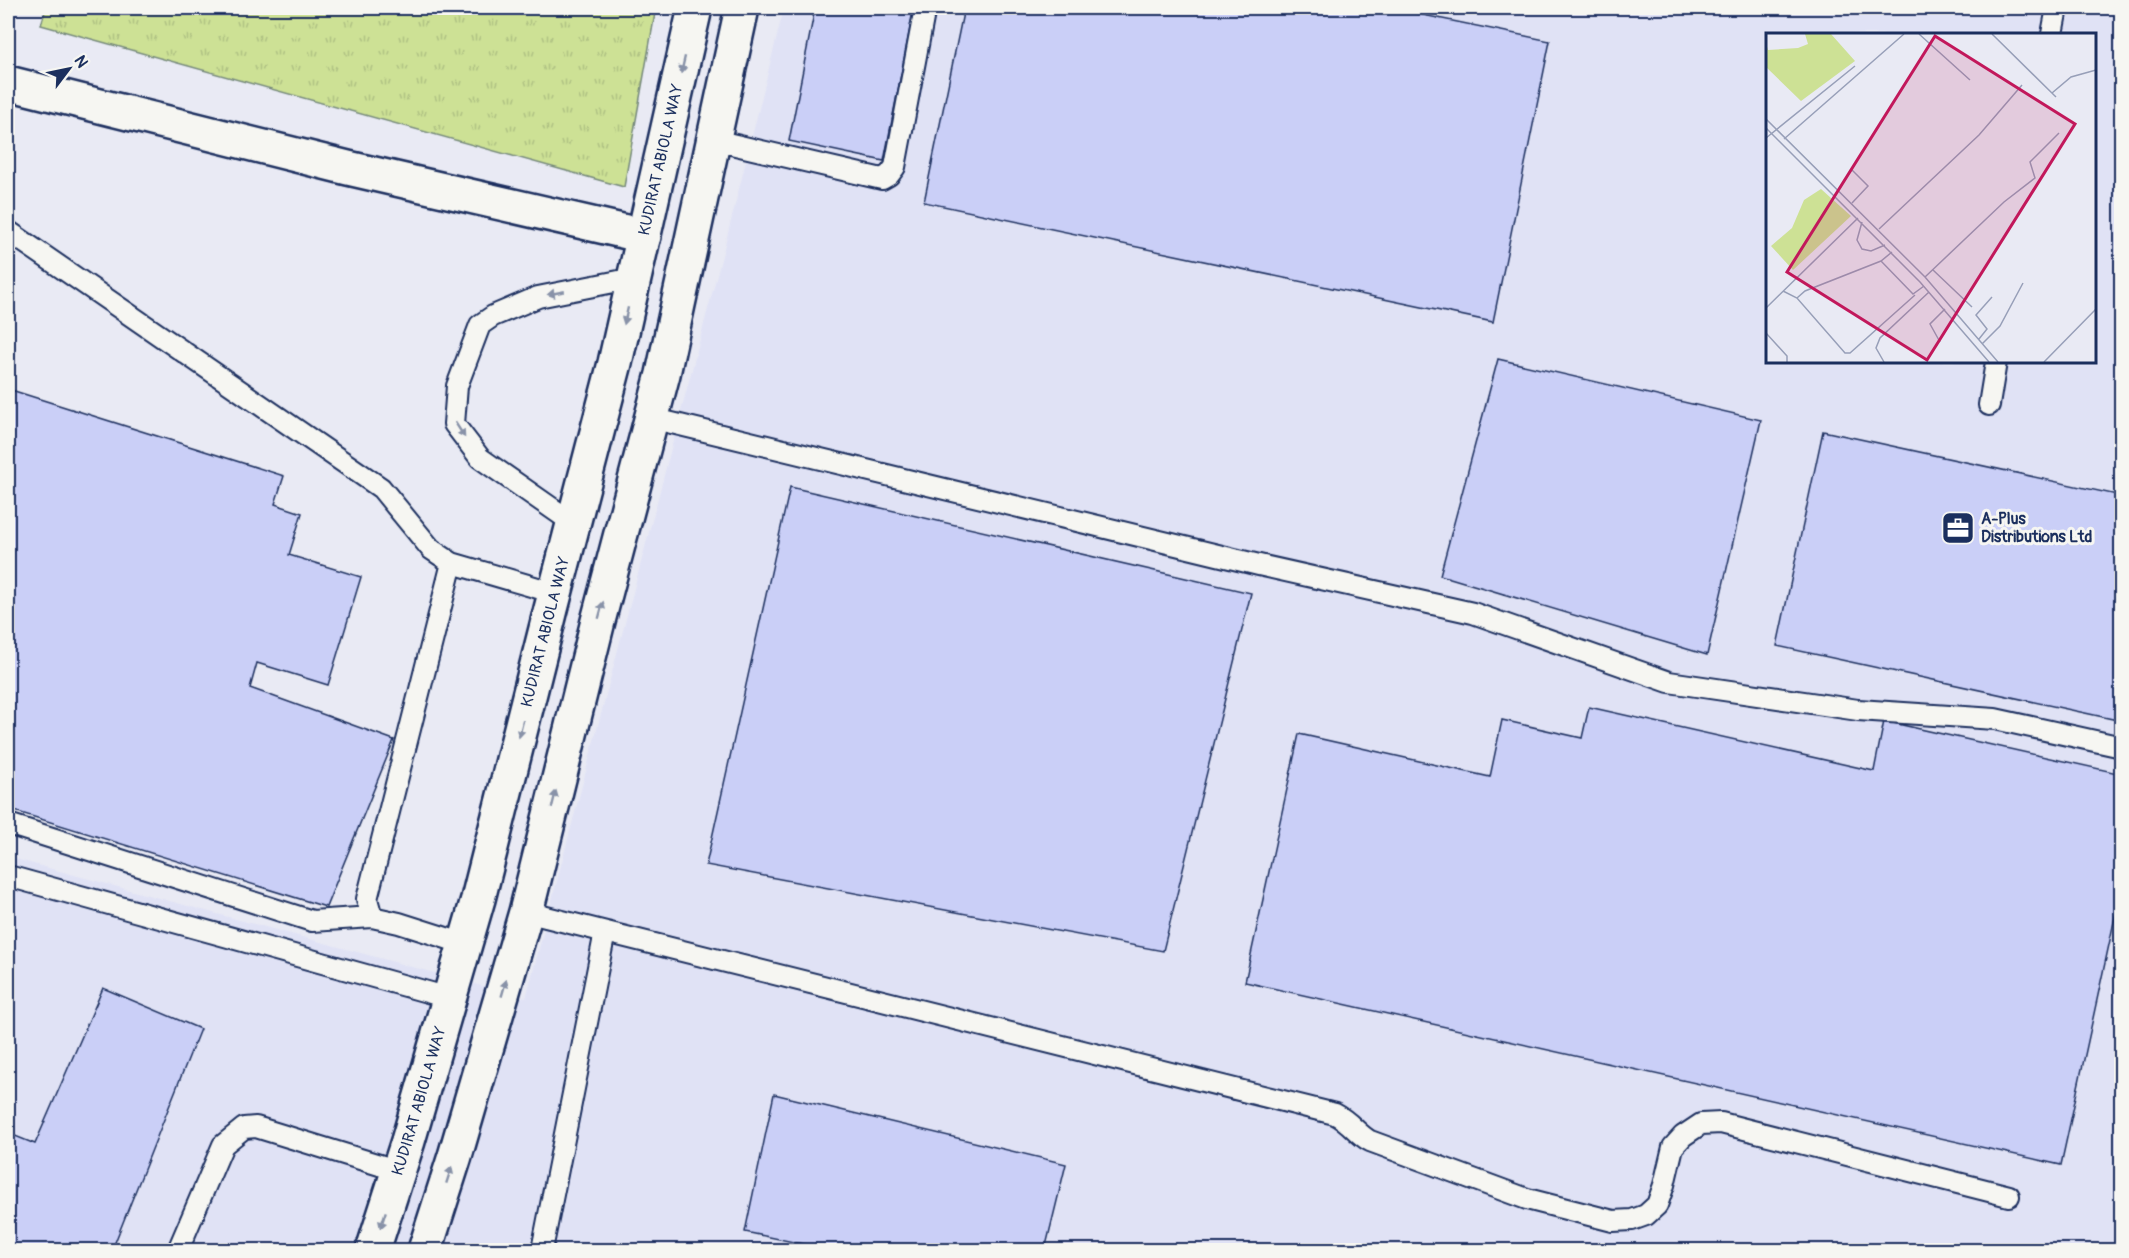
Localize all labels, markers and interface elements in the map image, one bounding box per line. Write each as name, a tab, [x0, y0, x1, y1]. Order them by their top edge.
inset map	[1766, 33, 2096, 363]
north arrow	[39, 39, 99, 99]
text: N	[70, 52, 92, 72]
one-way arrow	[677, 55, 687, 74]
street label: KUDIRAT ABIOLA WAY	[634, 82, 688, 237]
one-way arrow	[546, 289, 565, 298]
one-way arrow	[620, 307, 630, 325]
one-way arrow	[454, 422, 465, 439]
place label: A-Plus Distributions Ltd	[1981, 509, 2093, 547]
office icon: A-Plus Distributions Ltd	[1940, 510, 1976, 546]
street label: KUDIRAT ABIOLA WAY	[517, 554, 574, 709]
one-way arrow	[597, 601, 606, 619]
one-way arrow	[515, 720, 525, 738]
one-way arrow	[549, 790, 559, 808]
one-way arrow	[500, 979, 509, 997]
street label: KUDIRAT ABIOLA WAY	[388, 1024, 451, 1178]
one-way arrow	[445, 1166, 454, 1184]
one-way arrow	[378, 1211, 387, 1229]

